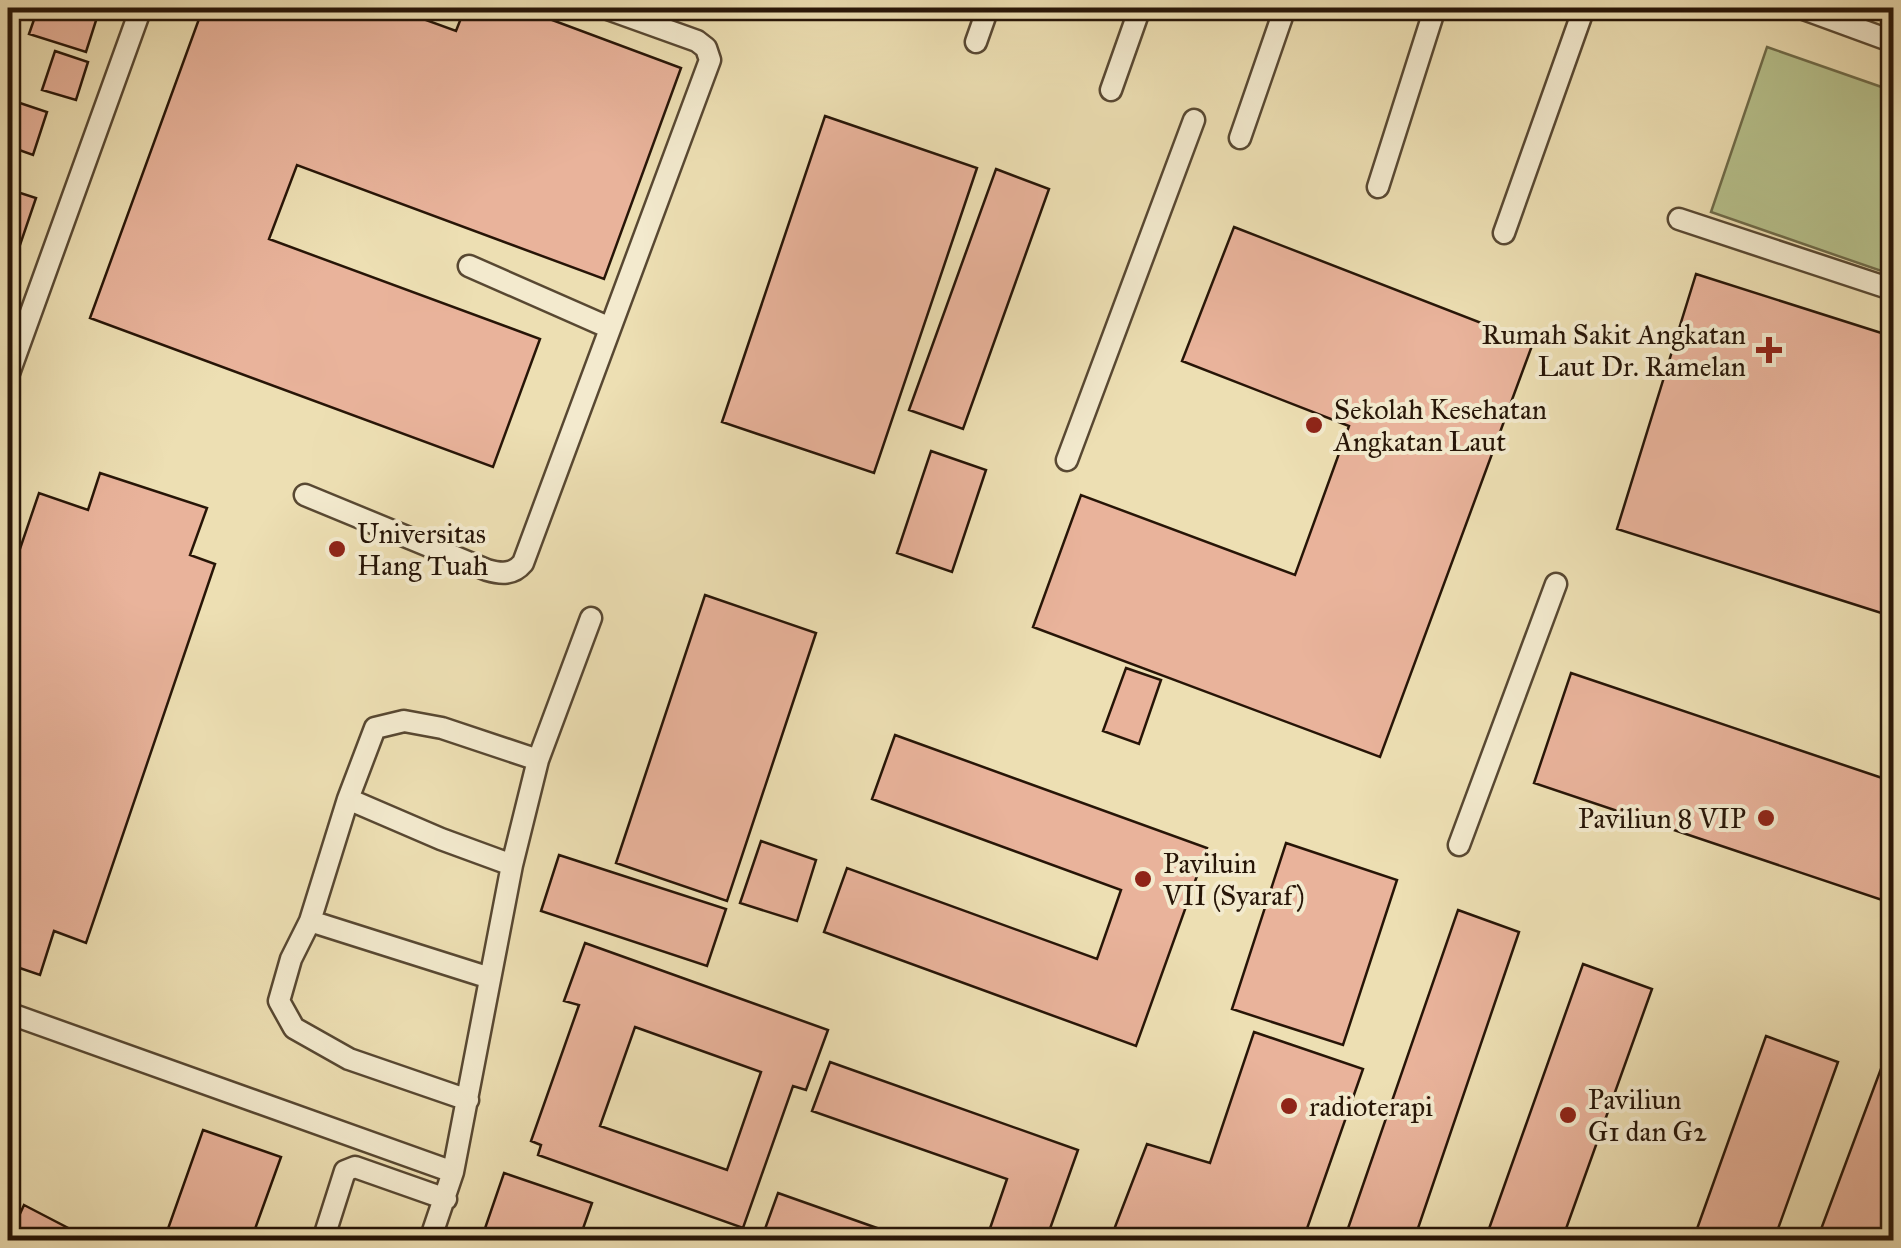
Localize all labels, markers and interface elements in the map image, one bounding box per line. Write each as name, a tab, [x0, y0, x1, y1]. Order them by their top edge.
place label: Rumah Sakit Angkatan Laut Dr. Ramelan	[1481, 317, 1746, 384]
marker: Rumah Sakit Angkatan Laut Dr. Ramelan	[1756, 337, 1782, 363]
place label: Sekolah Kesehatan Angkatan Laut	[1333, 392, 1547, 459]
marker: Sekolah Kesehatan Angkatan Laut	[1303, 414, 1325, 436]
place label: Universitas Hang Tuah	[357, 516, 489, 583]
marker: Universitas Hang Tuah	[326, 538, 348, 560]
place label: Paviliun 8 VIP	[1578, 801, 1746, 836]
marker: Paviliun 8 VIP	[1755, 807, 1777, 829]
place label: Paviluin VII (Syaraf)	[1162, 846, 1305, 913]
marker: Paviluin VII (Syaraf)	[1132, 868, 1154, 890]
place label: Paviliun G1 dan G2	[1588, 1082, 1707, 1149]
place label: radioterapi	[1309, 1089, 1433, 1124]
marker: radioterapi	[1278, 1095, 1300, 1117]
marker: Paviliun G1 dan G2	[1557, 1104, 1579, 1126]

